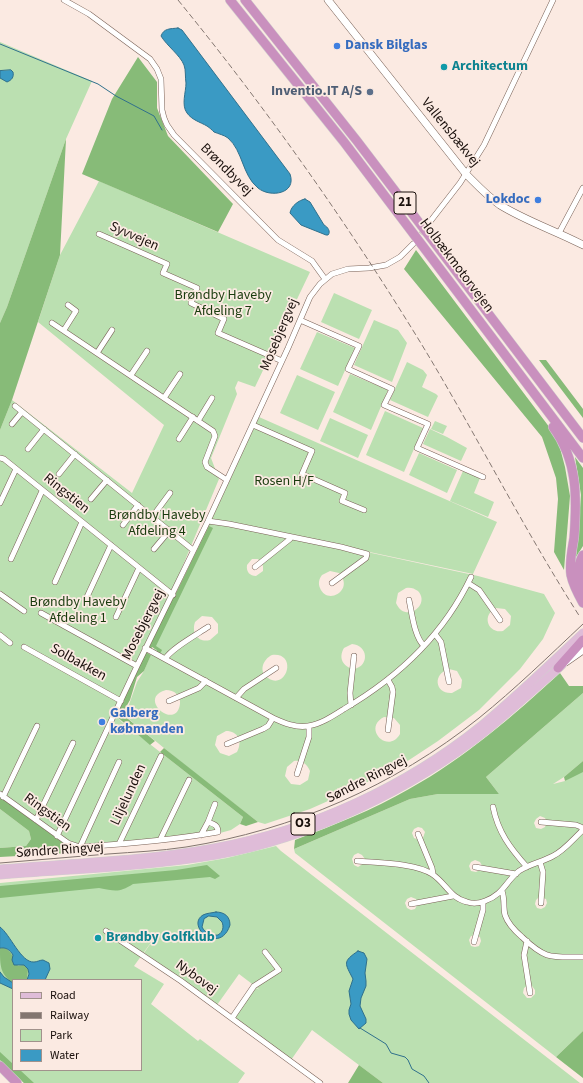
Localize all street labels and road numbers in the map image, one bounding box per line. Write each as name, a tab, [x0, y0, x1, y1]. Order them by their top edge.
street label: Vallensbækvej	[417, 95, 483, 171]
street label: Brøndbyvej	[196, 140, 256, 200]
road number: 21	[394, 192, 416, 214]
street label: Holbækmotorvejen	[415, 216, 497, 316]
street label: Syvvejen	[107, 219, 161, 255]
street label: Mosebjergvej	[257, 296, 303, 374]
street label: Ringstien	[40, 470, 92, 518]
street label: Mosebjergvej	[119, 587, 169, 663]
street label: Solbakken	[47, 641, 109, 685]
street label: Søndre Ringvej	[324, 753, 410, 807]
street label: Liljelunden	[108, 762, 150, 828]
street label: Ringstien	[20, 790, 74, 836]
road number: O3	[291, 813, 315, 835]
street label: Søndre Ringvej	[16, 840, 104, 862]
street label: Nybovej	[172, 957, 220, 999]

